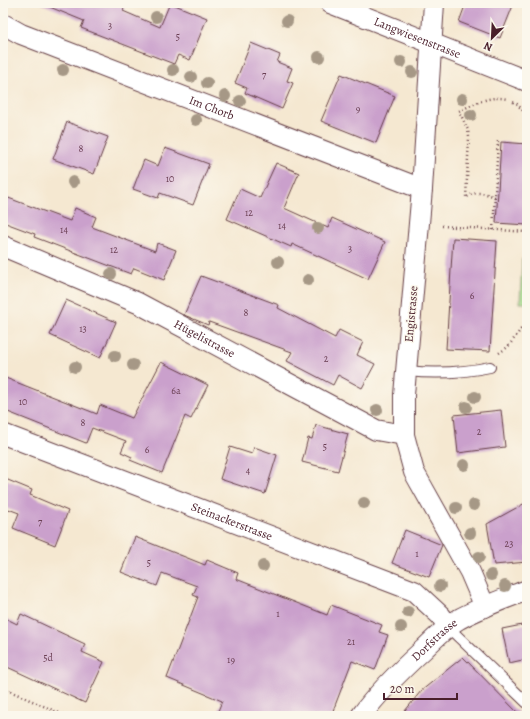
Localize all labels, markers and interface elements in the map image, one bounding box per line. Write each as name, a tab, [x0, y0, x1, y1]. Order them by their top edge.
street label: Langwiesenstrasse	[372, 13, 463, 62]
north arrow	[472, 18, 512, 58]
house number: 3	[108, 19, 112, 32]
house number: 5	[176, 30, 180, 43]
text: N	[481, 38, 495, 55]
house number: 7	[262, 68, 267, 81]
street label: Im Chorb	[187, 92, 237, 124]
house number: 9	[356, 102, 361, 115]
house number: 8	[79, 142, 84, 155]
house number: 10	[166, 172, 174, 185]
house number: 12	[245, 206, 253, 219]
house number: 14	[278, 219, 286, 232]
house number: 14	[60, 223, 68, 236]
house number: 3	[348, 242, 352, 255]
house number: 12	[110, 243, 118, 256]
street label: Engistrasse	[401, 285, 421, 343]
house number: 6	[470, 289, 475, 302]
house number: 8	[244, 306, 249, 319]
street label: Hügelistrasse	[171, 316, 238, 361]
house number: 13	[79, 322, 87, 335]
house number: 2	[324, 352, 329, 365]
house number: 6a	[171, 384, 181, 397]
house number: 10	[19, 395, 27, 408]
house number: 8	[81, 416, 86, 429]
house number: 2	[477, 425, 482, 438]
house number: 5	[323, 440, 327, 453]
house number: 6	[145, 443, 150, 456]
house number: 4	[246, 464, 251, 477]
street label: Steinackerstrasse	[189, 499, 275, 544]
house number: 7	[38, 515, 43, 528]
house number: 23	[505, 537, 513, 550]
house number: 1	[415, 547, 419, 560]
house number: 5	[147, 556, 151, 569]
house number: 1	[276, 607, 280, 620]
street label: Dorfstrasse	[408, 615, 460, 665]
house number: 21	[347, 635, 356, 648]
house number: 5d	[43, 651, 53, 664]
house number: 19	[227, 653, 235, 666]
scale bar	[384, 675, 457, 701]
text: 20 m	[390, 681, 414, 697]

